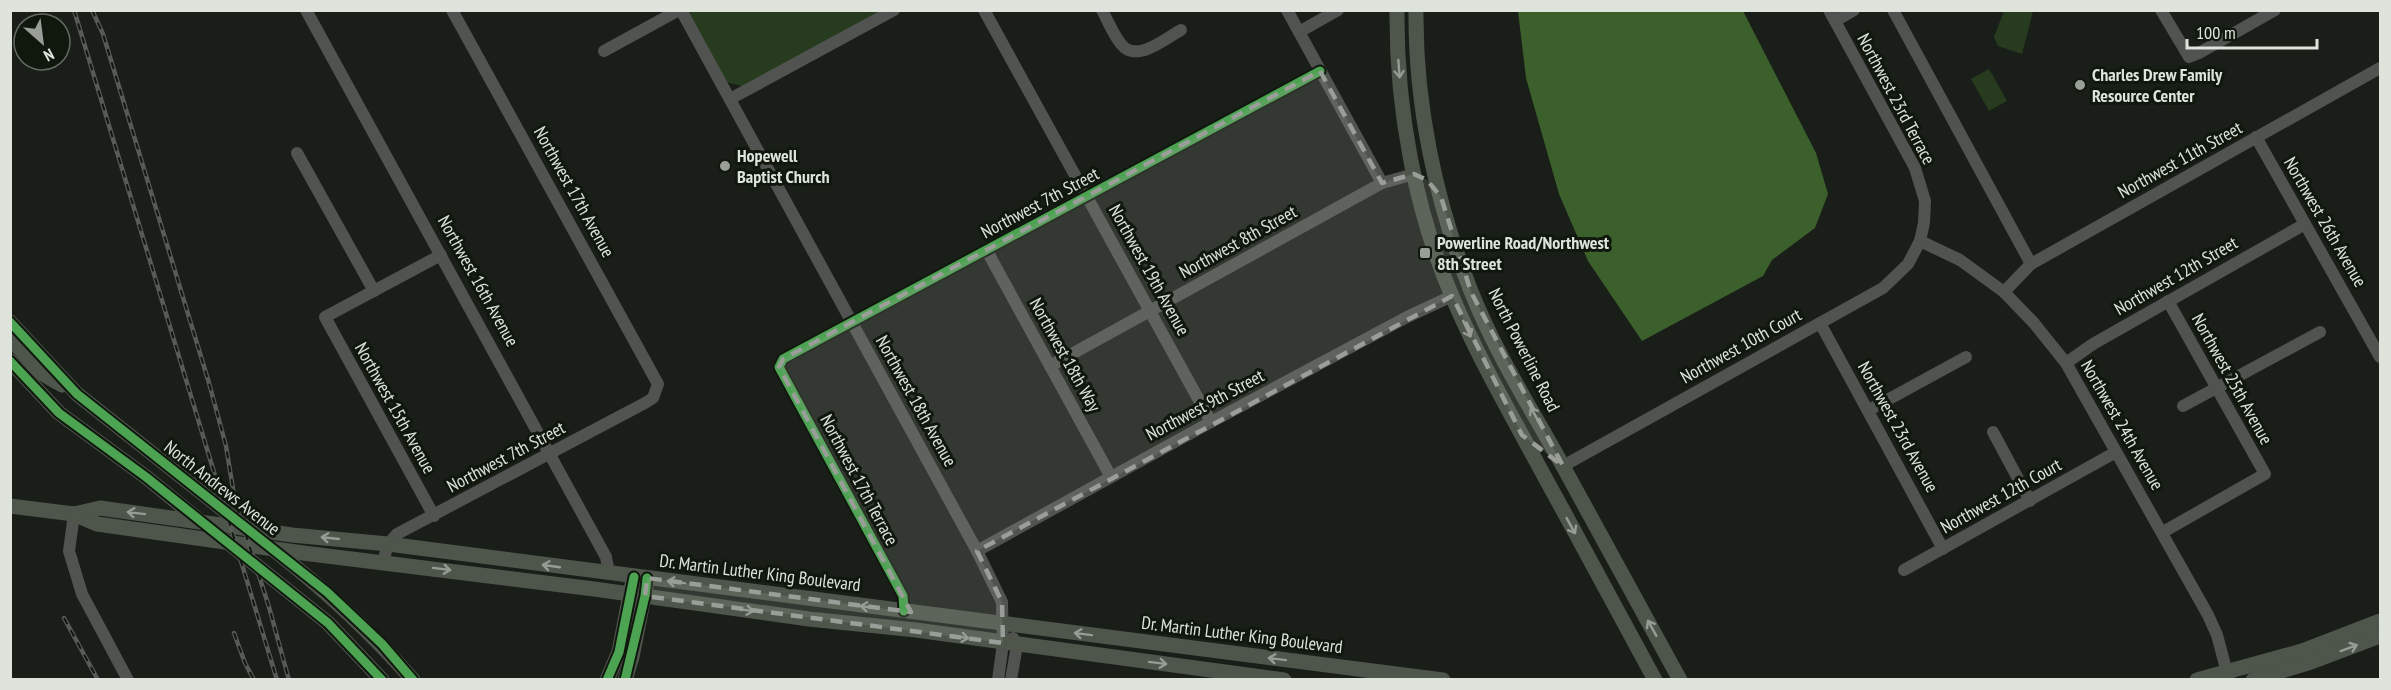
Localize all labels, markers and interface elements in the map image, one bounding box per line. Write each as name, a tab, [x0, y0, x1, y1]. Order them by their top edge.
north arrow	[12, 12, 72, 72]
scale bar	[2187, 12, 2318, 50]
text: 100 m	[2196, 21, 2236, 44]
street label: Northwest 23rd Terrace	[1852, 29, 1941, 168]
text: N	[41, 44, 58, 66]
one-way arrow	[1394, 58, 1405, 78]
place label: Charles Drew Family Resource Center	[2092, 63, 2223, 107]
marker: Charles Drew Family Resource Center	[2073, 78, 2087, 92]
street label: Northwest 11th Street	[2114, 116, 2246, 203]
street label: Northwest 17th Avenue	[529, 122, 620, 261]
place label: Hopewell Baptist Church	[737, 144, 830, 188]
street label: Northwest 26th Avenue	[2279, 153, 2372, 291]
marker: Hopewell Baptist Church	[718, 159, 732, 173]
street label: Northwest 7th Street	[977, 162, 1103, 243]
street label: Northwest 19th Avenue	[1104, 200, 1195, 339]
street label: Northwest 8th Street	[1175, 200, 1300, 283]
street label: Northwest 16th Avenue	[433, 211, 524, 350]
place label: Powerline Road/Northwest 8th Street	[1437, 231, 1610, 275]
street label: Northwest 12th Street	[2110, 231, 2242, 320]
marker: Powerline Road/Northwest 8th Street	[1418, 246, 1432, 260]
street label: North Powerline Road	[1483, 284, 1565, 415]
street label: Northwest 18th Way	[1025, 294, 1106, 416]
street label: Northwest 10th Court	[1676, 303, 1805, 388]
street label: Northwest 25th Avenue	[2187, 309, 2278, 448]
one-way arrow	[1461, 319, 1473, 337]
street label: Northwest 18th Avenue	[871, 331, 962, 470]
street label: Northwest 15th Avenue	[350, 338, 441, 477]
street label: Northwest 24th Avenue	[2076, 356, 2169, 494]
street label: Northwest 23rd Avenue	[1853, 357, 1944, 496]
street label: Northwest 9th Street	[1142, 364, 1268, 445]
one-way arrow	[1528, 406, 1540, 423]
street label: Northwest 17th Terrace	[815, 410, 904, 549]
street label: Northwest 7th Street	[443, 416, 569, 497]
street label: North Andrews Avenue	[160, 435, 285, 540]
street label: Northwest 12th Court	[1936, 453, 2065, 538]
one-way arrow	[127, 507, 147, 518]
one-way arrow	[1566, 517, 1578, 534]
one-way arrow	[320, 532, 340, 543]
street label: Dr. Martin Luther King Boulevard	[658, 549, 862, 596]
one-way arrow	[542, 560, 562, 571]
one-way arrow	[431, 564, 451, 575]
one-way arrow	[666, 576, 686, 587]
one-way arrow	[860, 601, 879, 612]
one-way arrow	[734, 604, 754, 615]
street label: Dr. Martin Luther King Boulevard	[1140, 611, 1344, 658]
one-way arrow	[1646, 620, 1658, 637]
one-way arrow	[1074, 629, 1094, 640]
one-way arrow	[949, 632, 969, 643]
one-way arrow	[2339, 642, 2358, 653]
one-way arrow	[1267, 653, 1287, 664]
one-way arrow	[1148, 658, 1168, 669]

